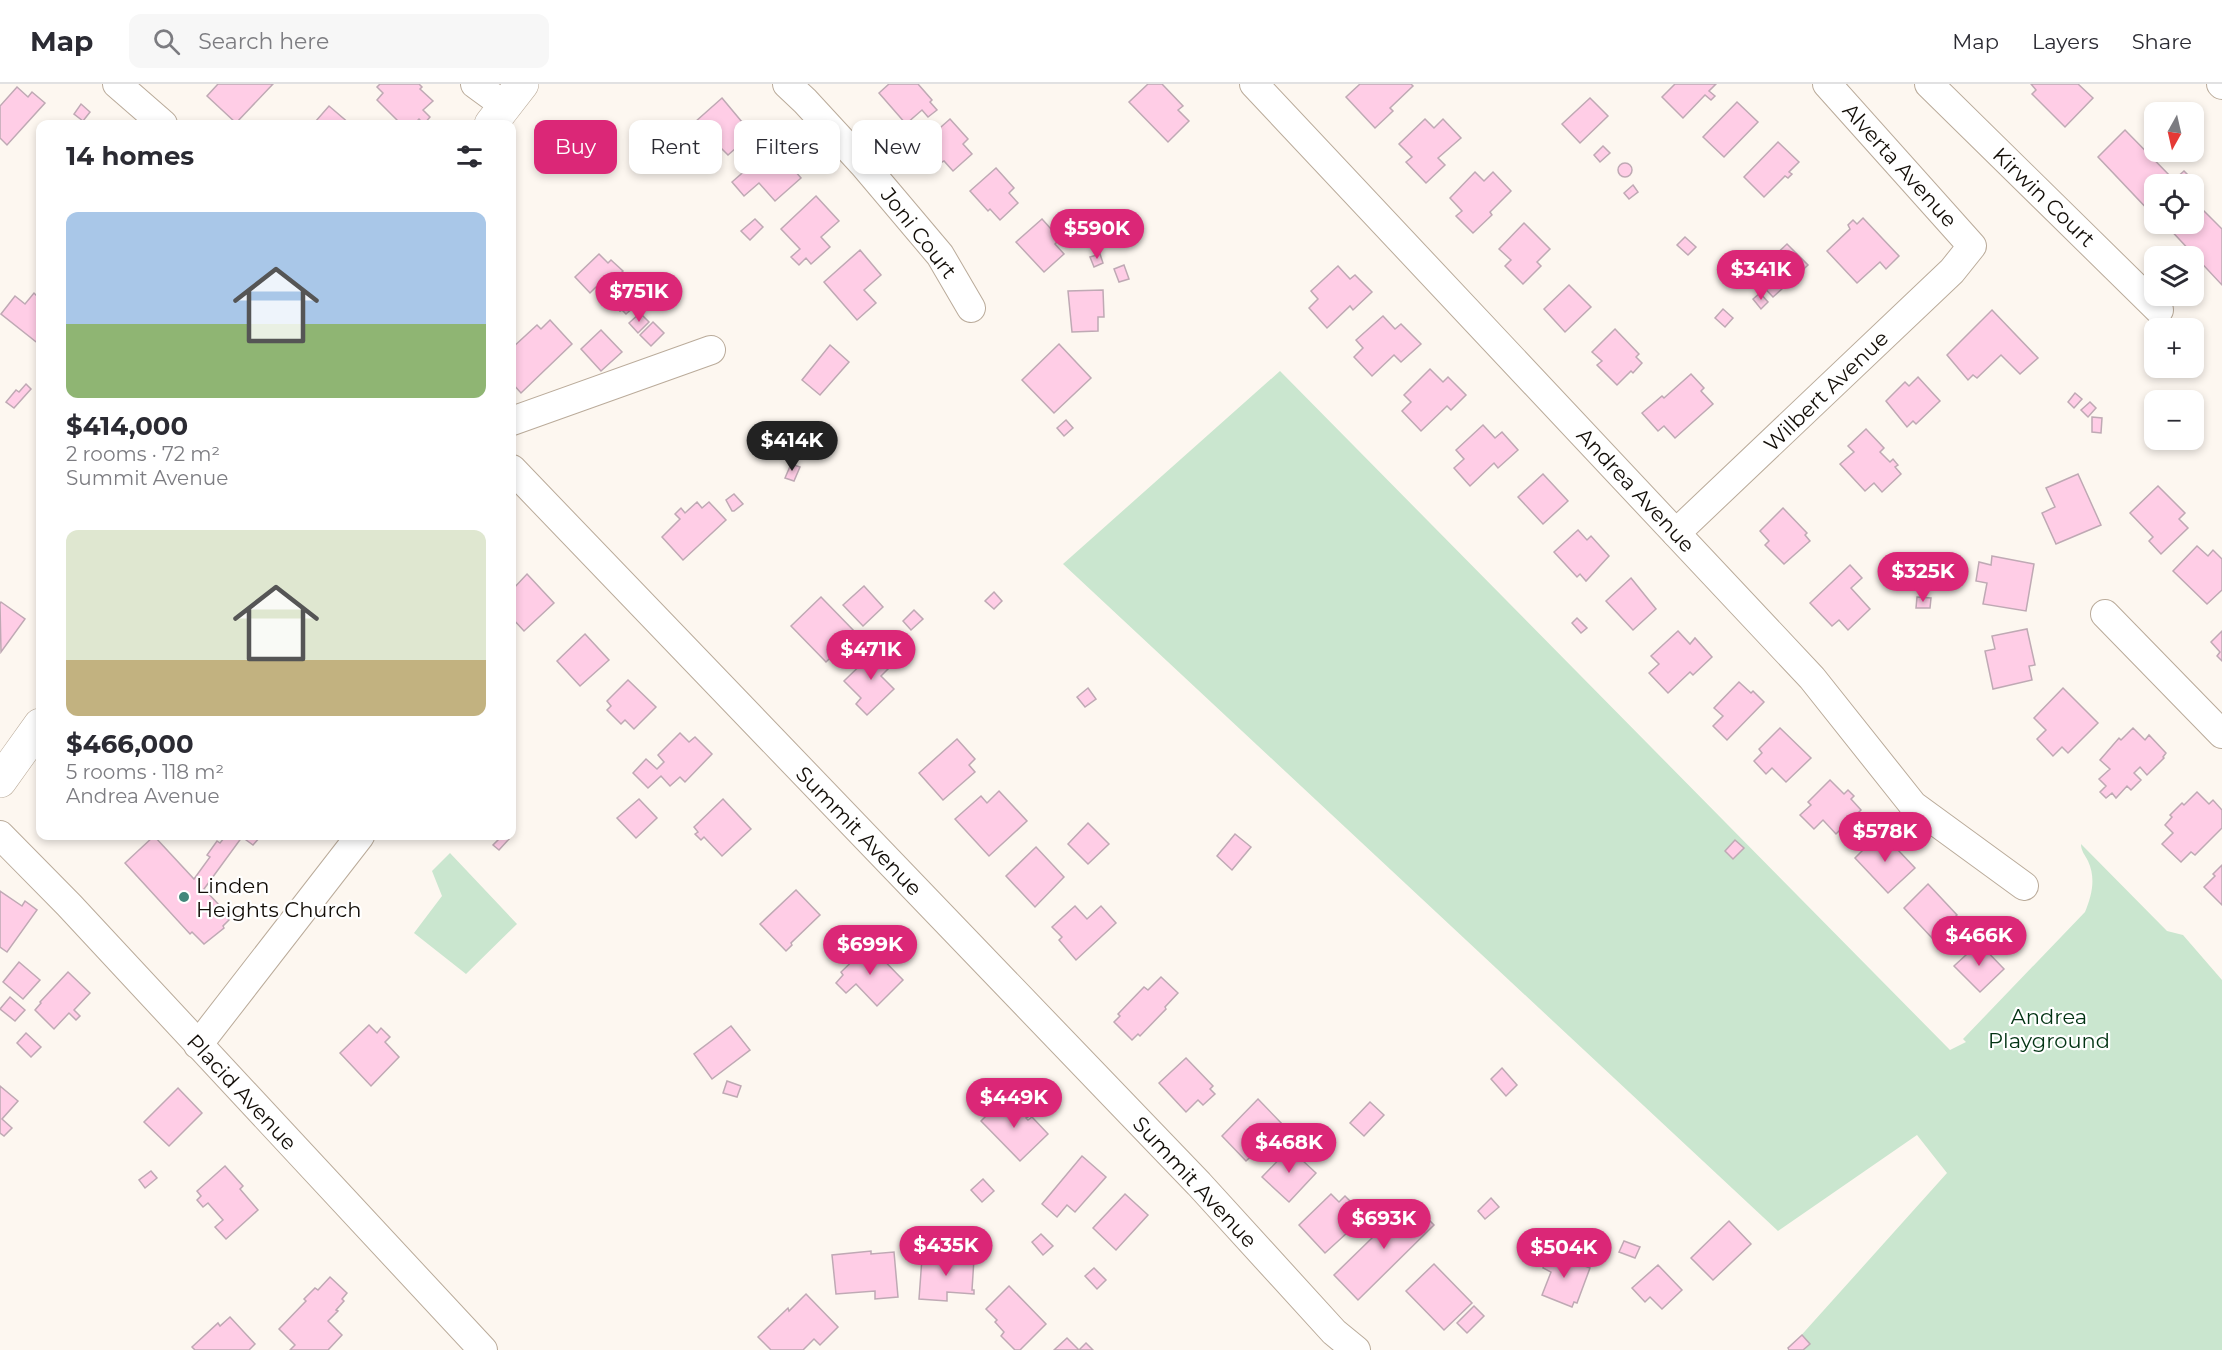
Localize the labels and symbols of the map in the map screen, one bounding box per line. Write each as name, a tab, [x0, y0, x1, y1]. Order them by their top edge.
street label: Alverta Avenue	[1838, 98, 1962, 232]
north arrow	[2144, 102, 2204, 162]
street label: Kirwin Court	[1988, 142, 2100, 252]
street label: Joni Court	[875, 182, 962, 283]
pin: $590K	[1055, 209, 1139, 260]
pin: $341K	[1719, 250, 1803, 301]
pin: $751K	[597, 272, 681, 323]
street label: Wilbert Avenue	[1759, 325, 1893, 457]
pin: $414K	[750, 421, 834, 472]
street label: Andrea Avenue	[1572, 423, 1700, 557]
pin: $325K	[1881, 552, 1965, 603]
pin: $471K	[829, 630, 913, 681]
street label: Summit Avenue	[791, 761, 927, 901]
pin: $578K	[1843, 812, 1927, 863]
place label: Linden Heights Church	[196, 873, 361, 922]
marker: Linden Heights Church	[177, 890, 191, 904]
pin: $466K	[1937, 916, 2021, 967]
pin: $699K	[828, 925, 912, 976]
park label: Andrea Playground	[1988, 1004, 2110, 1053]
street label: Placid Avenue	[182, 1029, 302, 1155]
pin: $449K	[972, 1078, 1056, 1129]
street label: Summit Avenue	[1128, 1111, 1262, 1253]
pin: $468K	[1247, 1123, 1331, 1174]
pin: $693K	[1342, 1199, 1426, 1250]
pin: $435K	[904, 1226, 988, 1277]
pin: $504K	[1522, 1228, 1606, 1279]

